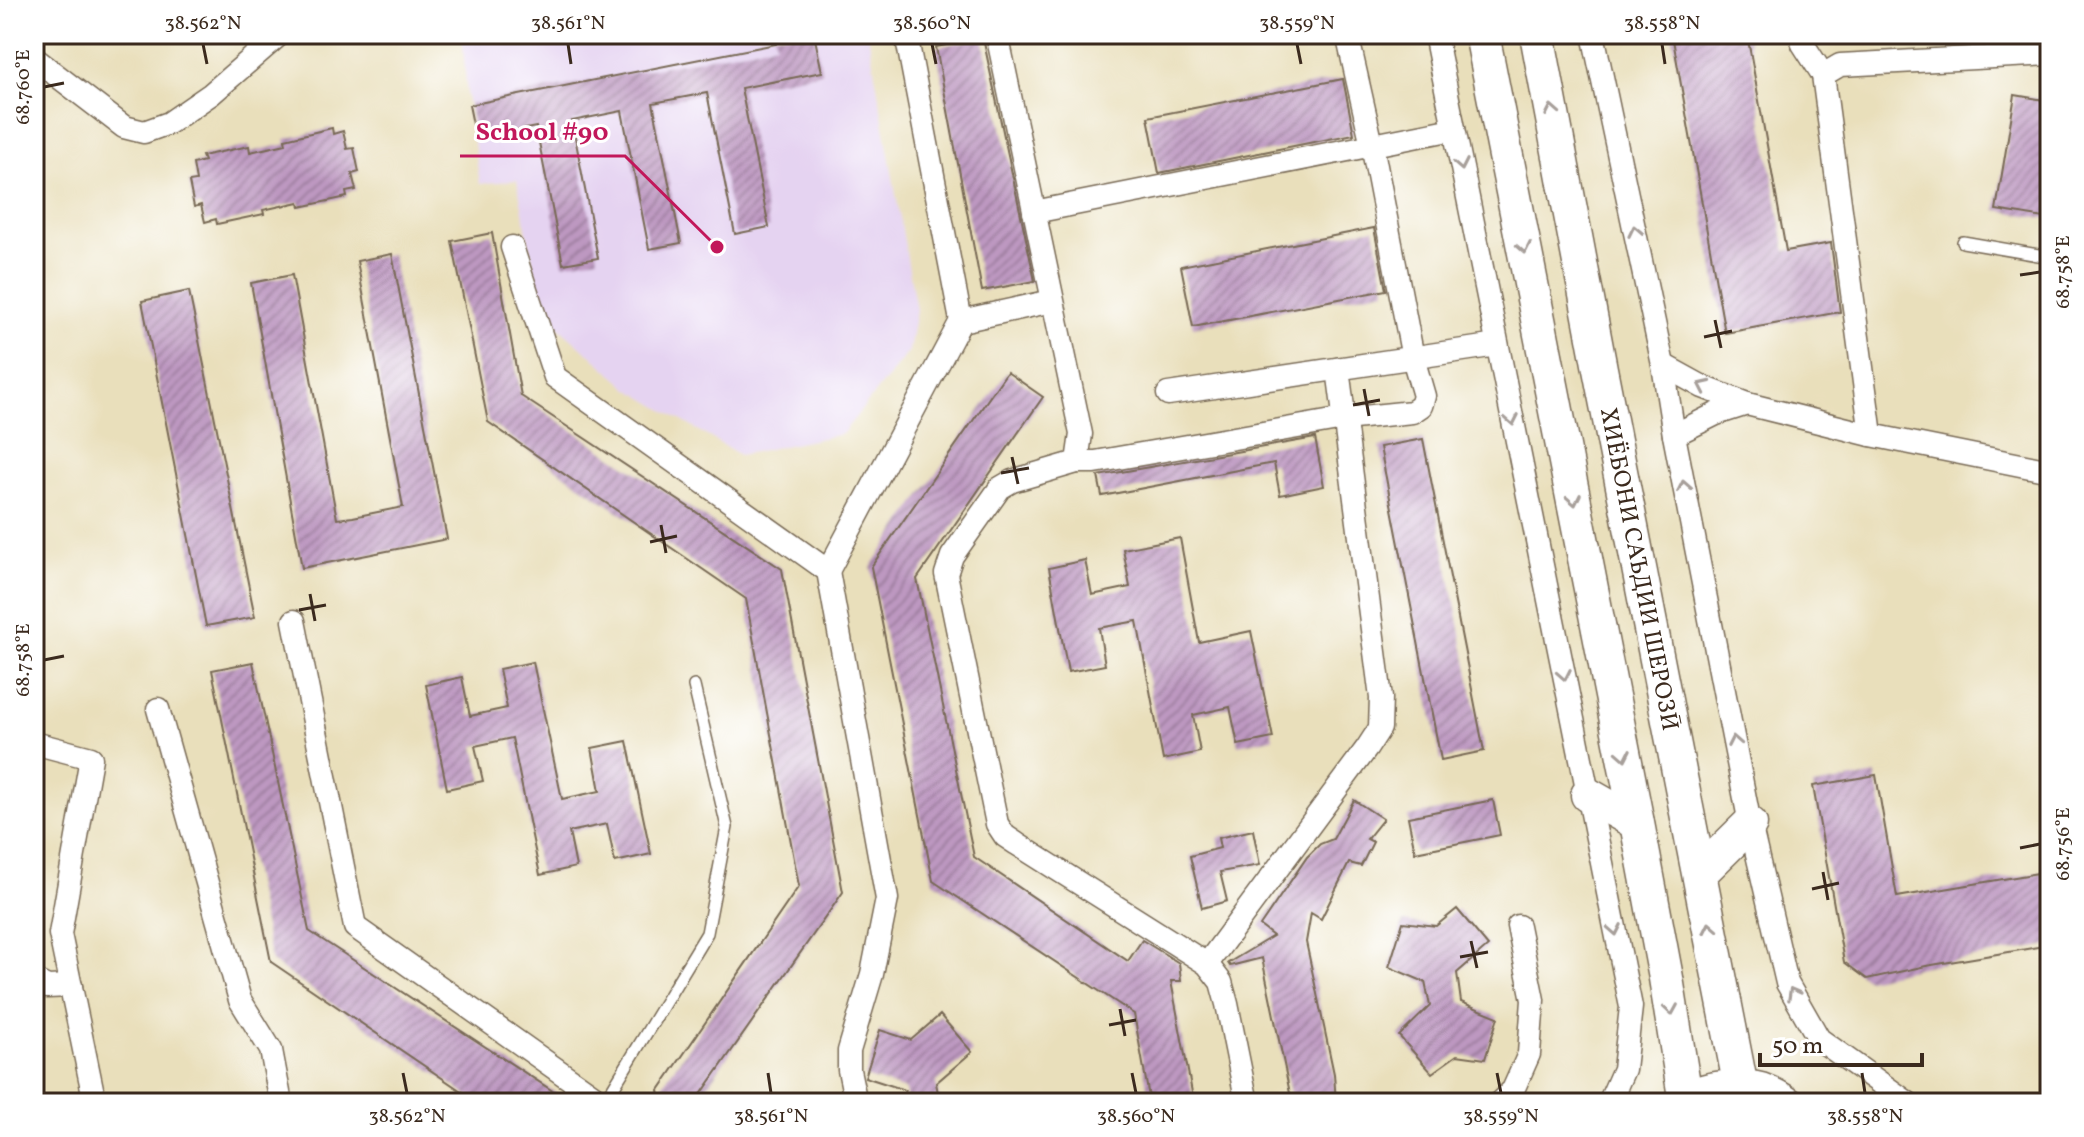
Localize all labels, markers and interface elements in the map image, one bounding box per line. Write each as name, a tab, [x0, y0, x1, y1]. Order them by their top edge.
text: 38.562°N	[164, 10, 242, 38]
text: 38.561°N	[531, 10, 605, 38]
text: 38.560°N	[893, 10, 971, 38]
text: 38.559°N	[1259, 10, 1335, 38]
text: 38.558°N	[1624, 10, 1700, 38]
text: 68.760°E	[10, 49, 38, 125]
one-way arrow	[1544, 103, 1561, 117]
callout: School #90	[460, 106, 625, 156]
text: School #90	[476, 115, 608, 151]
one-way arrow	[1452, 158, 1469, 172]
one-way arrow	[1627, 224, 1644, 237]
text: 68.758°E	[2050, 235, 2078, 309]
one-way arrow	[1515, 241, 1532, 254]
one-way arrow	[1698, 380, 1713, 396]
street label: ХИЁБОНИ САЪДИИ ШЕРОЗӢ	[1590, 405, 1686, 734]
one-way arrow	[1503, 414, 1520, 427]
one-way arrow	[1676, 480, 1693, 493]
one-way arrow	[1565, 492, 1582, 506]
text: 68.758°E	[10, 623, 38, 697]
one-way arrow	[1555, 668, 1572, 681]
one-way arrow	[1726, 735, 1743, 748]
one-way arrow	[1615, 747, 1632, 761]
text: 68.756°E	[2050, 807, 2078, 881]
one-way arrow	[1703, 921, 1720, 934]
one-way arrow	[1606, 923, 1623, 937]
one-way arrow	[1788, 987, 1803, 1002]
one-way arrow	[1662, 1003, 1679, 1017]
scale bar	[1760, 1017, 1922, 1067]
text: 50 m	[1772, 1030, 1824, 1064]
text: 38.562°N	[368, 1103, 446, 1131]
text: 38.561°N	[734, 1103, 808, 1131]
text: 38.560°N	[1097, 1103, 1175, 1131]
text: 38.559°N	[1463, 1103, 1539, 1131]
text: 38.558°N	[1827, 1103, 1903, 1131]

